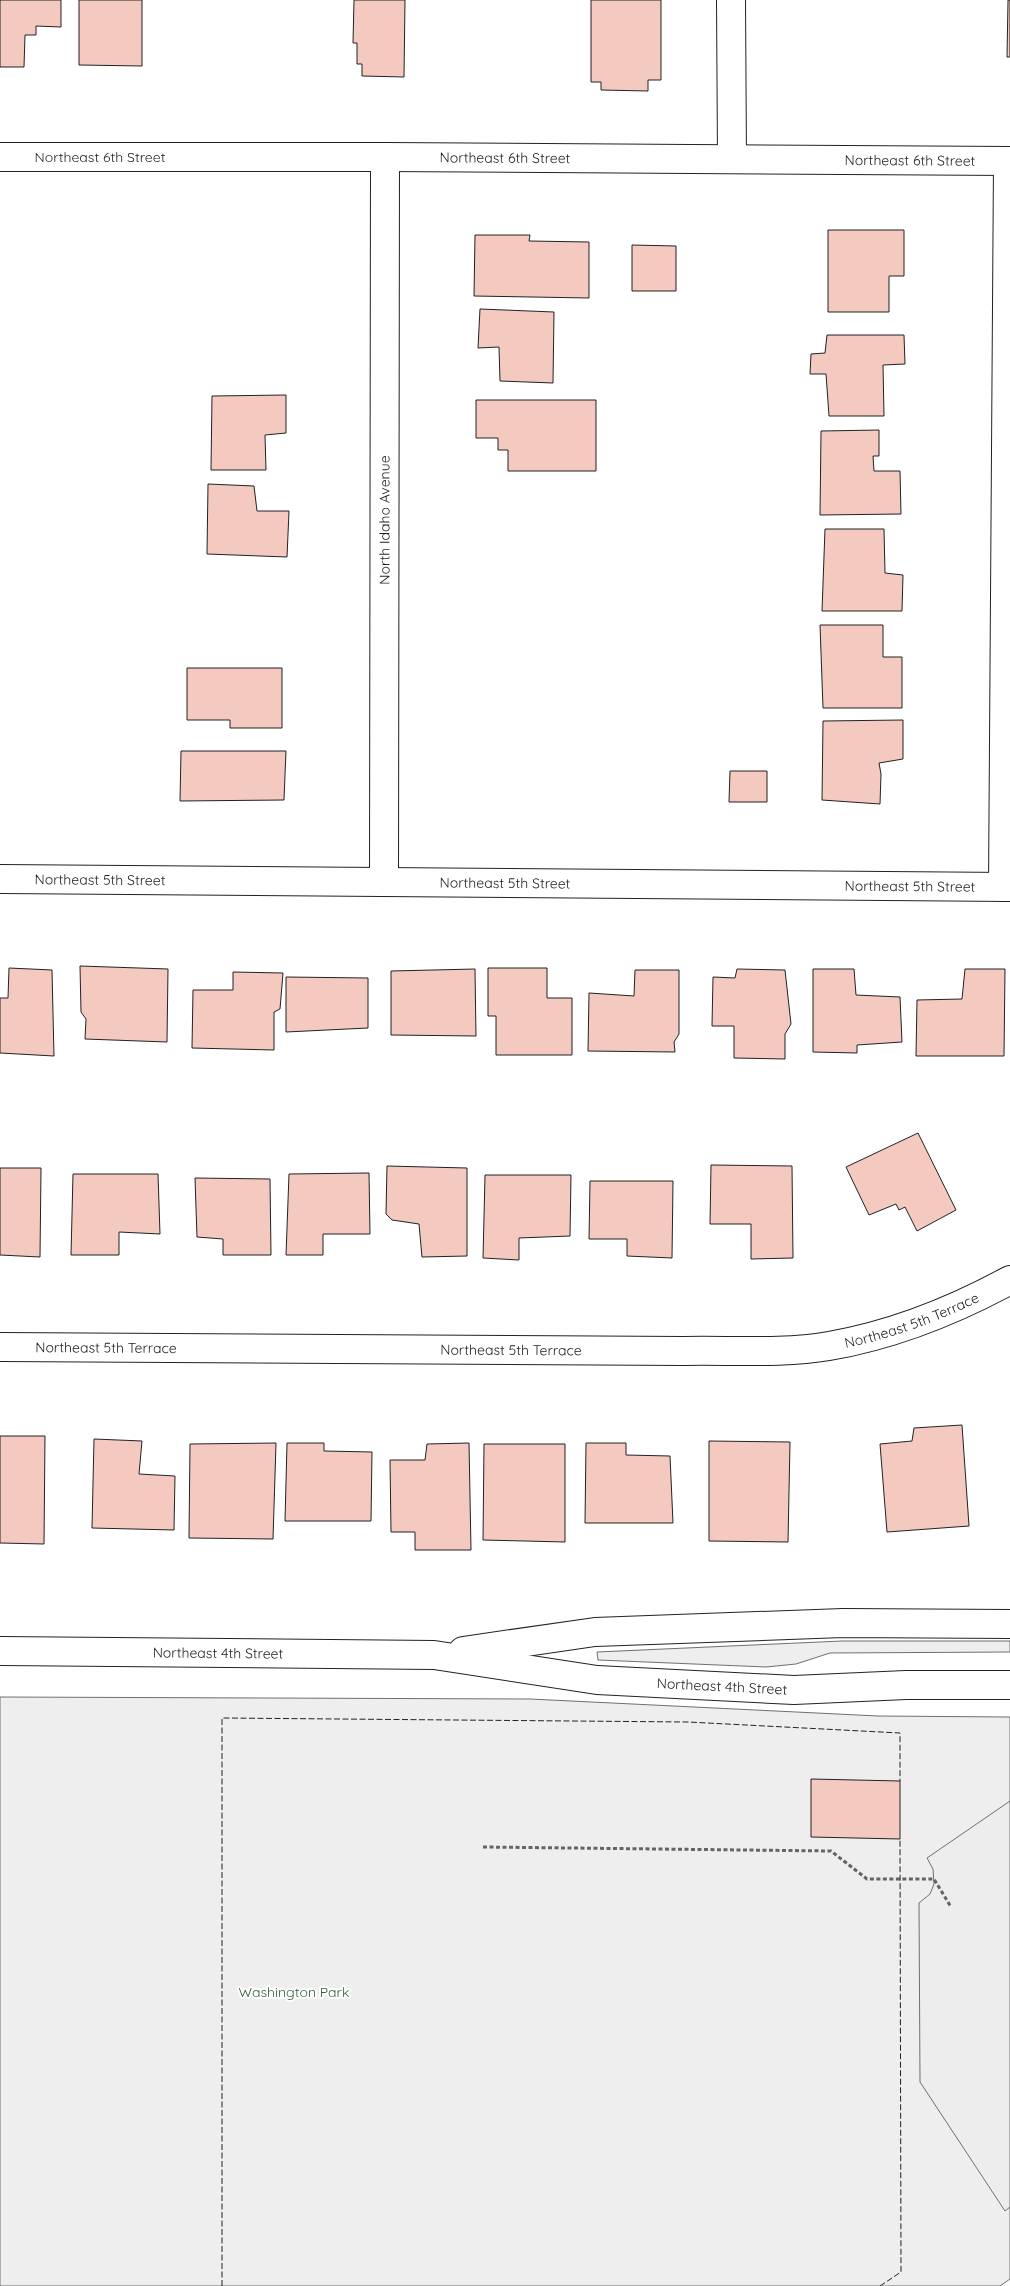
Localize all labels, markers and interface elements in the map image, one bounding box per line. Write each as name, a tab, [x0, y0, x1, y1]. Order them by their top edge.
street label: Northeast 6th Street	[35, 148, 166, 166]
street label: Northeast 6th Street	[440, 148, 571, 167]
street label: Northeast 6th Street	[845, 151, 976, 170]
street label: North Idaho Avenue	[375, 455, 394, 585]
street label: Northeast 5th Street	[34, 870, 166, 889]
street label: Northeast 5th Street	[439, 873, 571, 893]
street label: Northeast 5th Street	[844, 877, 976, 896]
street label: Northeast 5th Terrace	[843, 1288, 982, 1352]
street label: Northeast 5th Terrace	[35, 1338, 177, 1357]
street label: Northeast 5th Terrace	[440, 1341, 582, 1359]
street label: Northeast 4th Street	[153, 1643, 284, 1663]
street label: Northeast 4th Street	[656, 1674, 788, 1699]
park label: Washington Park	[239, 1983, 349, 2001]

